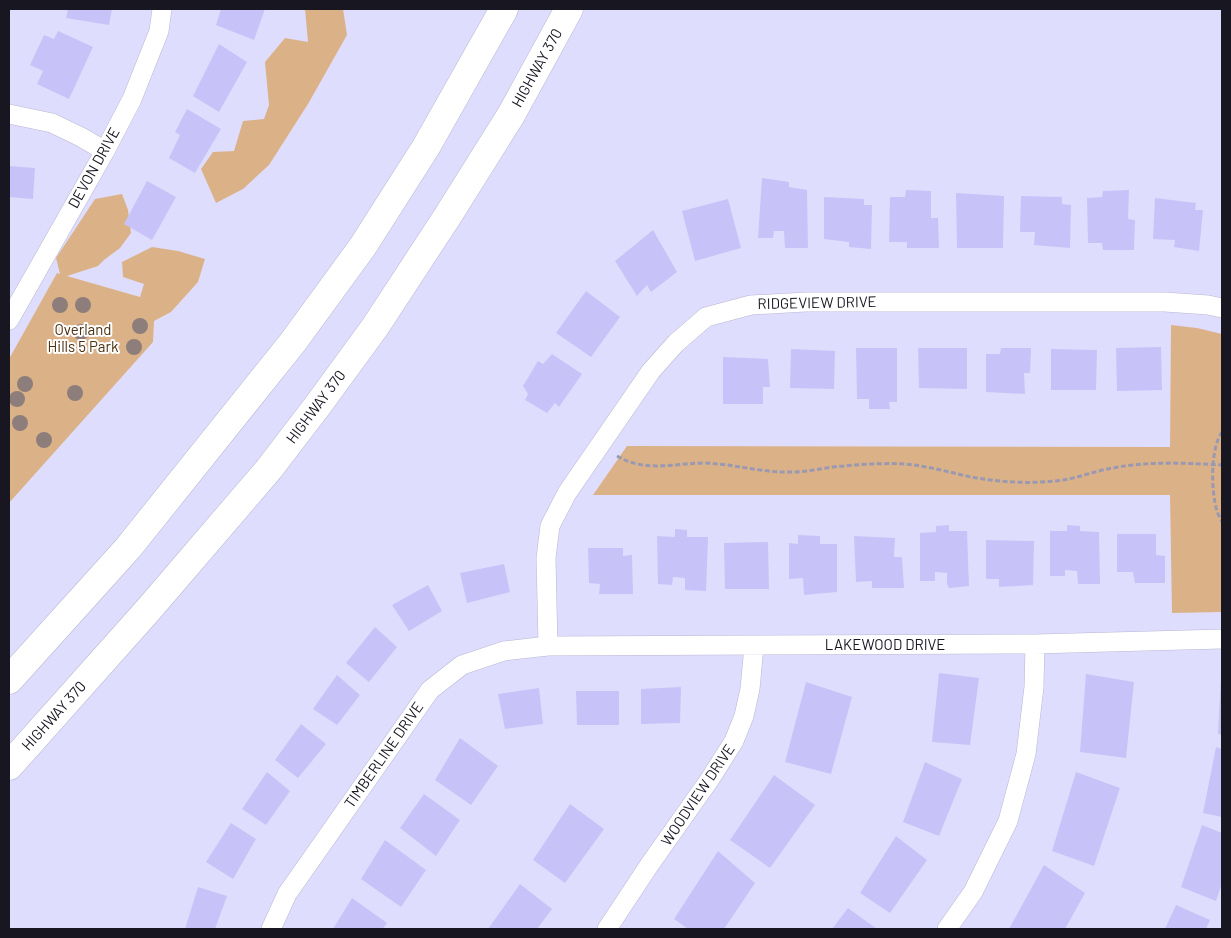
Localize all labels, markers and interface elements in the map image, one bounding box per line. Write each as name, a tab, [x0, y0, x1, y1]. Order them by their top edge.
street label: HIGHWAY 370	[507, 25, 565, 110]
street label: DEVON DRIVE	[64, 124, 123, 211]
street label: RIDGEVIEW DRIVE	[757, 292, 877, 312]
park label: Overland Hills 5 Park	[48, 320, 119, 355]
street label: HIGHWAY 370	[282, 366, 349, 447]
street label: LAKEWOOD DRIVE	[825, 635, 945, 653]
street label: HIGHWAY 370	[17, 677, 89, 754]
street label: TIMBERLINE DRIVE	[340, 698, 426, 811]
street label: WOODVIEW DRIVE	[657, 740, 738, 849]

